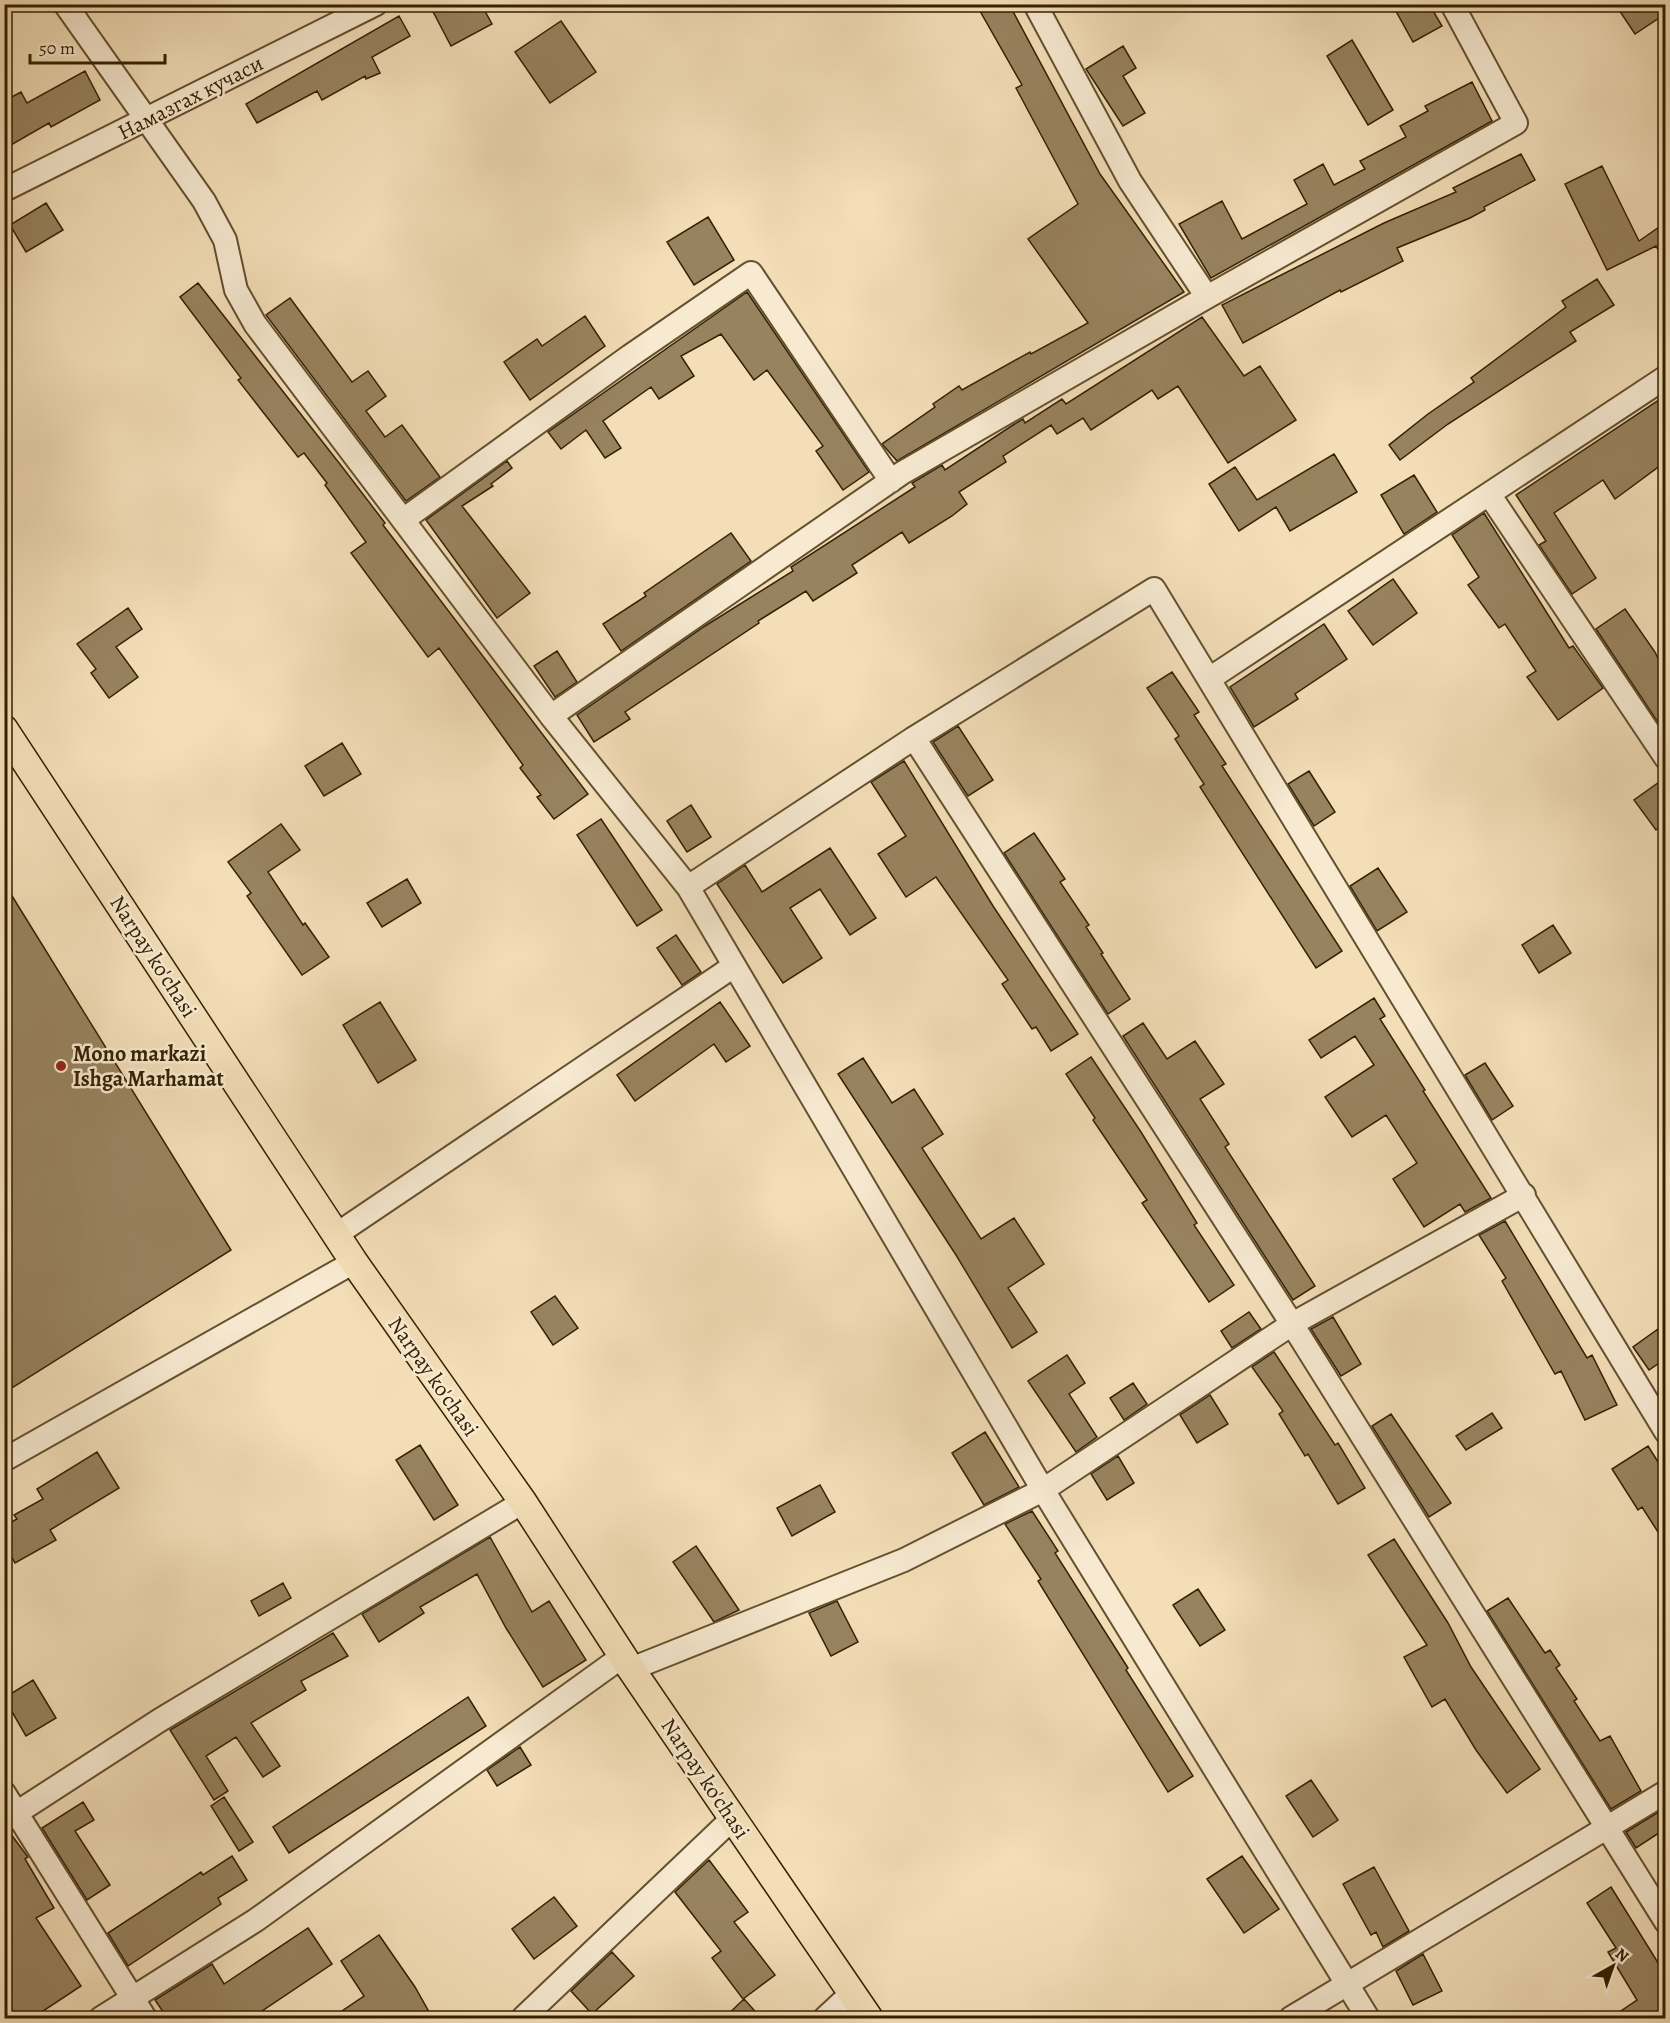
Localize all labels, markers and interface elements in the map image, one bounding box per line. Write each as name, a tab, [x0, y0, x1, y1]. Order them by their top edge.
scale bar	[30, 27, 165, 65]
text: 50 m	[39, 36, 75, 60]
street label: Намазгах кучаси	[113, 48, 268, 147]
street label: Narpay ko'chasi	[102, 890, 204, 1023]
place label: Mono markazi Ishga Marhamat	[73, 1039, 225, 1094]
marker: Mono markazi Ishga Marhamat	[54, 1059, 68, 1073]
street label: Narpay ko'chasi	[381, 1311, 486, 1443]
street label: Narpay ko'chasi	[654, 1712, 757, 1845]
north arrow	[1583, 1936, 1643, 1996]
text: N	[1610, 1943, 1634, 1968]

